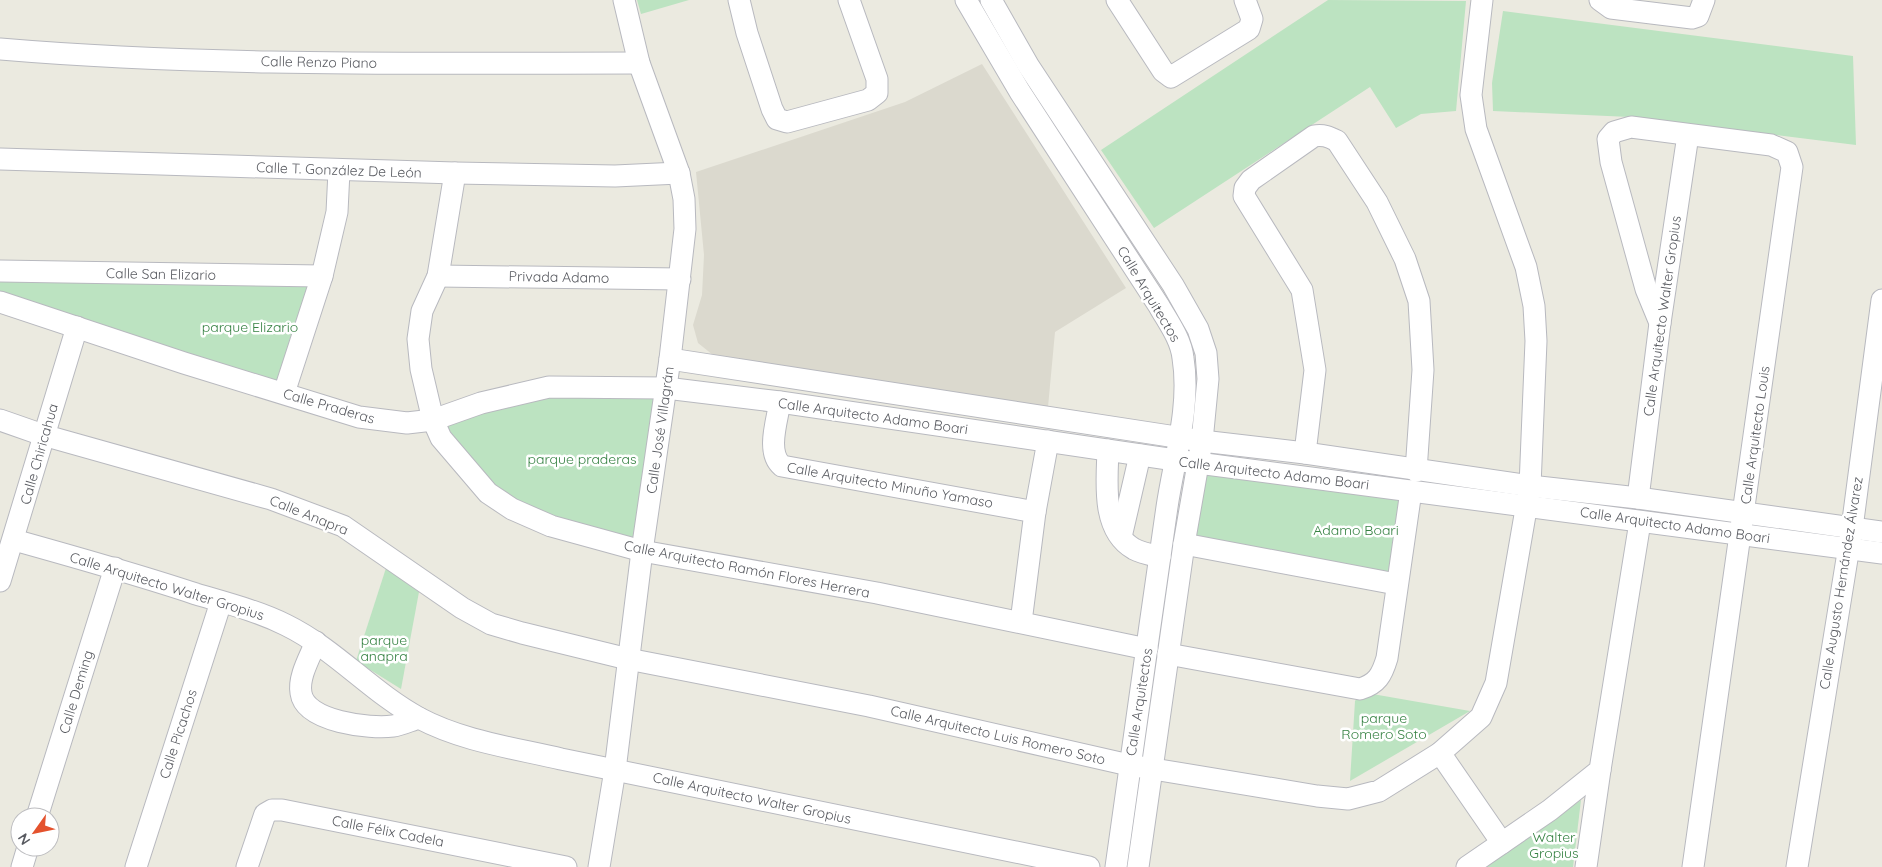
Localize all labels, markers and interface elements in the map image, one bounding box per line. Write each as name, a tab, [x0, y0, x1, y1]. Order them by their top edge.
street label: Calle Renzo Piano	[261, 52, 377, 72]
street label: Calle T. González De León	[256, 158, 422, 182]
street label: Calle Arquitecto Walter Gropius	[1639, 215, 1685, 417]
street label: Calle Arquitectos	[1113, 243, 1185, 345]
street label: Calle San Elizario	[106, 264, 216, 284]
street label: Privada Adamo	[509, 267, 609, 287]
park label: parque Elizario	[202, 318, 298, 336]
street label: Calle José Villagrán	[642, 365, 678, 495]
street label: Calle Arquitecto Louis	[1736, 365, 1774, 505]
street label: Calle Praderas	[281, 384, 377, 428]
street label: Calle Arquitecto Adamo Boari	[777, 394, 969, 438]
street label: Calle Chiricahua	[16, 401, 62, 507]
park label: parque praderas	[527, 450, 637, 468]
street label: Calle Arquitecto Adamo Boari	[1178, 452, 1370, 494]
street label: Calle Arquitecto Minuño Yamaso	[785, 458, 995, 512]
street label: Calle Augusto Hernández Álvarez	[1815, 475, 1867, 691]
street label: Calle Anapra	[267, 491, 351, 539]
street label: Calle Arquitecto Adamo Boari	[1579, 503, 1771, 547]
park label: Adamo Boari	[1313, 521, 1399, 539]
street label: Calle Arquitecto Ramón Flores Herrera	[623, 536, 871, 602]
street label: Calle Arquitecto Walter Gropius	[68, 548, 266, 624]
park label: parque anapra	[360, 631, 408, 665]
street label: Calle Arquitectos	[1122, 647, 1156, 757]
street label: Calle Deming	[55, 648, 97, 736]
street label: Calle Picachos	[155, 687, 201, 781]
street label: Calle Arquitecto Luis Romero Soto	[889, 701, 1107, 769]
park label: parque Romero Soto	[1341, 709, 1427, 743]
street label: Calle Arquitecto Walter Gropius	[651, 768, 853, 828]
north arrow	[10, 807, 60, 857]
street label: Calle Félix Cadela	[330, 811, 446, 851]
park label: Walter Gropius	[1529, 828, 1579, 862]
text: N	[14, 830, 34, 848]

